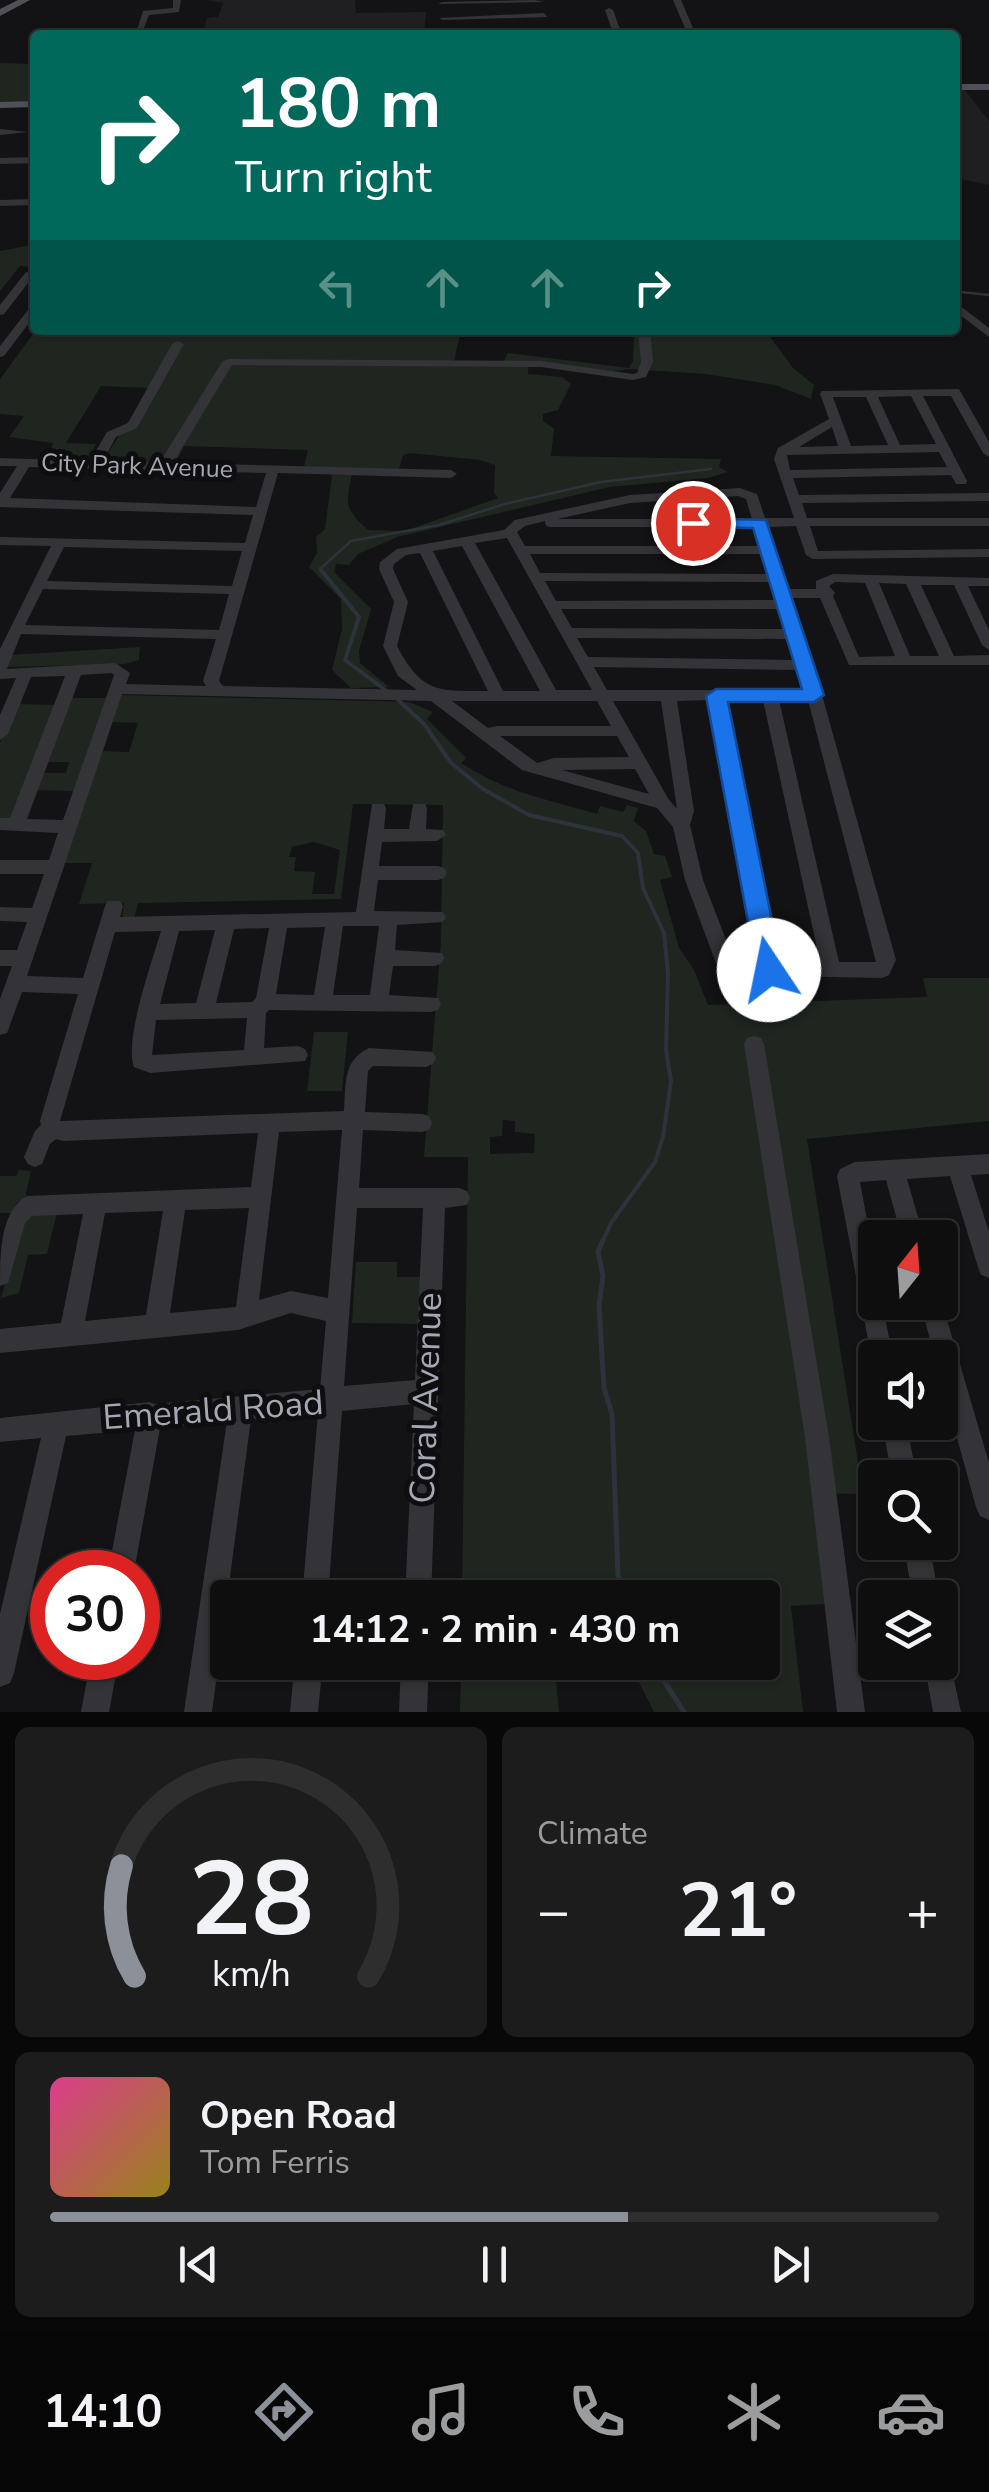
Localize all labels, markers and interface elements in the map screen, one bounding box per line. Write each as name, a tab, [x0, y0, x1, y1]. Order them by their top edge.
text: 180 m	[235, 56, 441, 152]
icon: right	[70, 70, 200, 200]
text: Turn right	[235, 147, 432, 208]
icon: left	[310, 260, 365, 315]
icon: ahead	[415, 260, 470, 315]
icon: ahead	[520, 260, 575, 315]
icon: right	[625, 260, 680, 315]
street label: City Park Avenue	[40, 446, 234, 486]
pin	[651, 481, 736, 566]
icon: arrive	[666, 496, 721, 551]
position arrow	[717, 918, 821, 1022]
north arrow	[858, 1220, 958, 1320]
map controls	[858, 1220, 958, 1680]
street label: Coral Avenue	[399, 1292, 453, 1504]
button: sound	[858, 1340, 958, 1440]
street label: Emerald Road	[101, 1379, 325, 1441]
button: search	[858, 1460, 958, 1560]
speed limit sign: 30	[30, 1550, 160, 1680]
button: layers	[858, 1580, 958, 1680]
text: 14:12 · 2 min · 430 m	[310, 1604, 680, 1655]
text: Climate	[537, 1812, 648, 1855]
text: 28	[189, 1829, 313, 1971]
text: 21°	[679, 1860, 797, 1962]
text: −	[537, 1874, 570, 1949]
text: +	[906, 1874, 939, 1949]
text: km/h	[212, 1950, 290, 1999]
text: Open Road	[200, 2090, 397, 2141]
text: Tom Ferris	[200, 2141, 350, 2184]
icon: previous	[171, 2237, 226, 2292]
icon: pause	[467, 2237, 522, 2292]
icon: next	[763, 2237, 818, 2292]
icon: directions	[249, 2377, 319, 2447]
icon: music	[406, 2377, 476, 2447]
icon: phone	[562, 2377, 632, 2447]
icon: climate	[719, 2377, 789, 2447]
icon: car	[876, 2377, 946, 2447]
text: 14:10	[43, 2382, 162, 2443]

